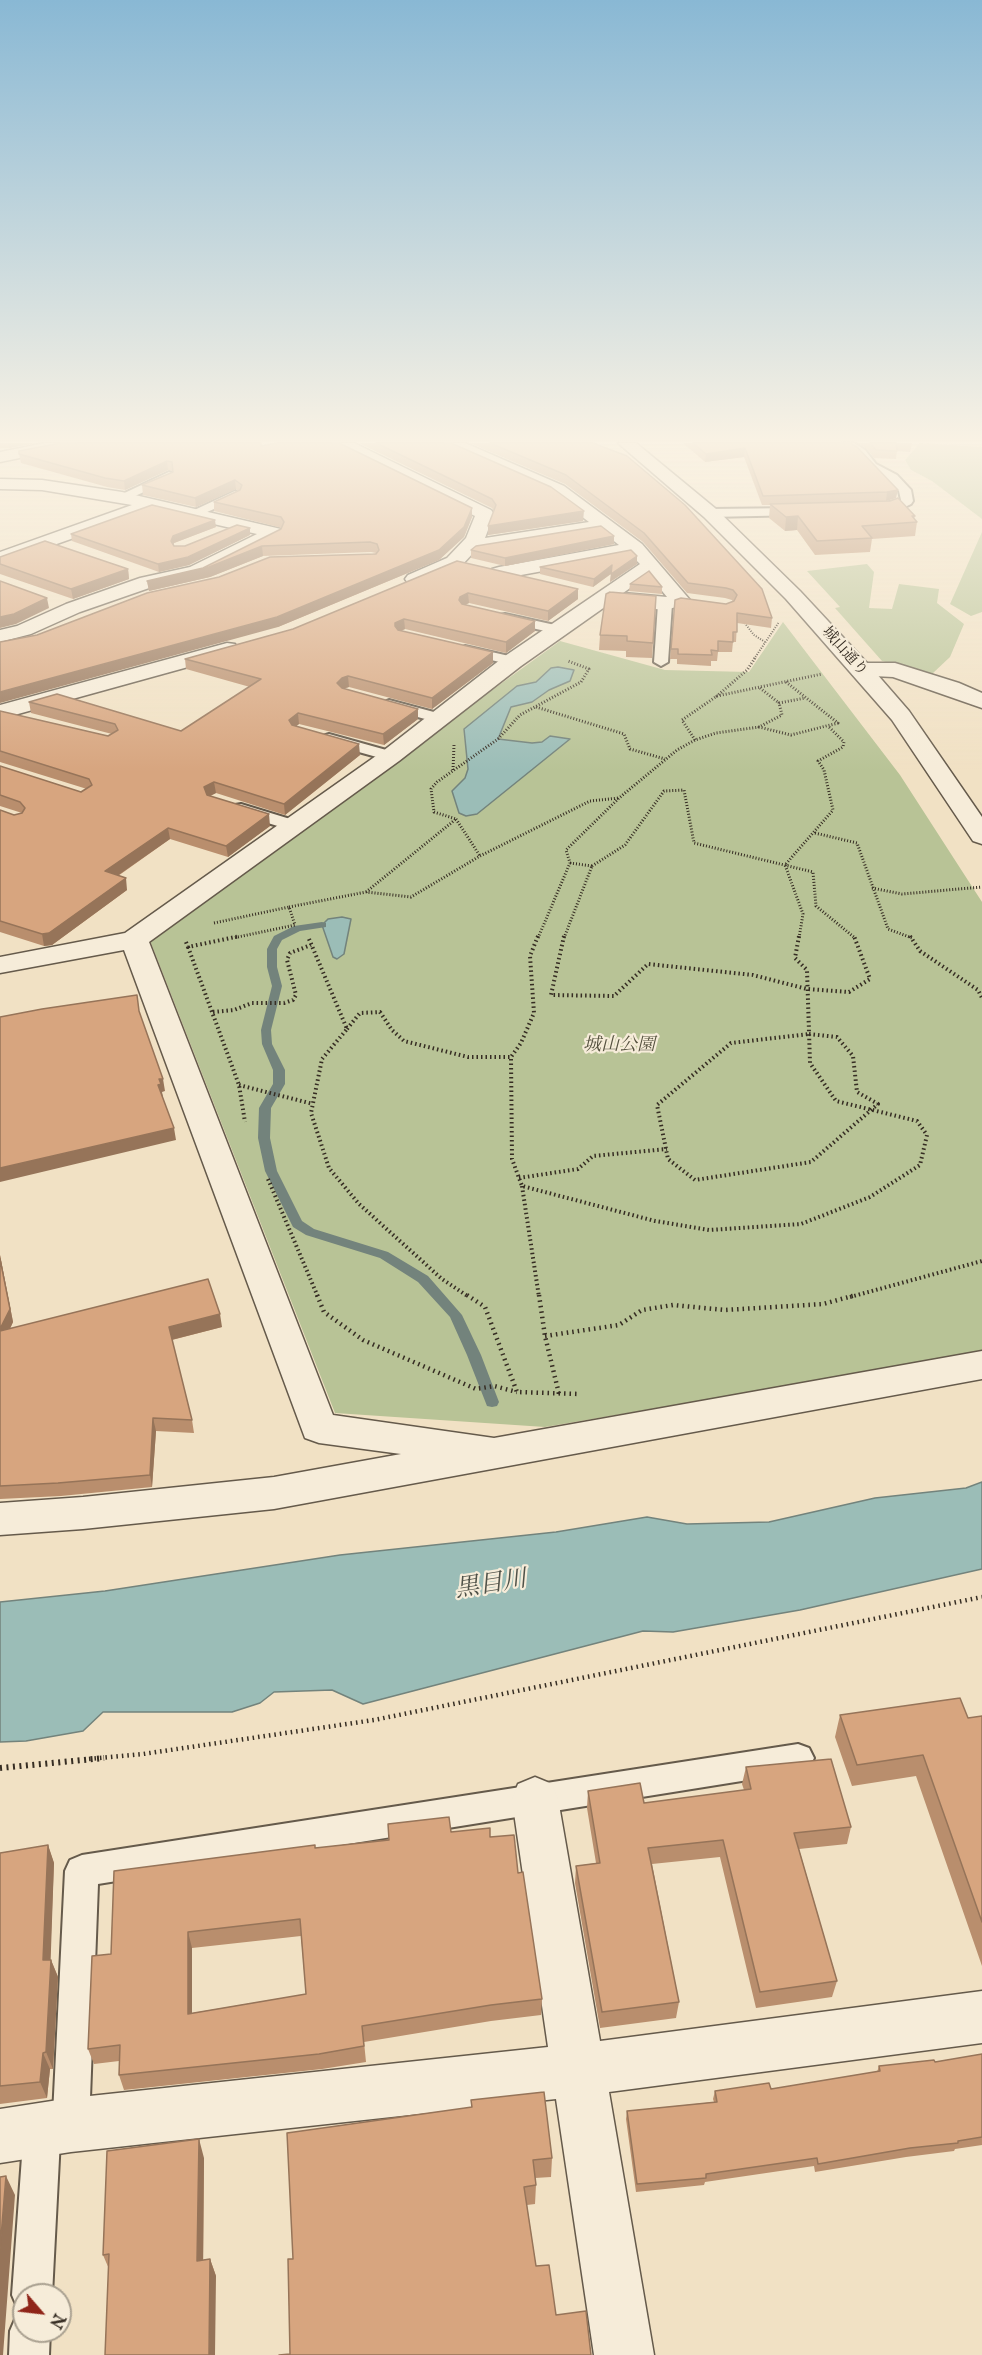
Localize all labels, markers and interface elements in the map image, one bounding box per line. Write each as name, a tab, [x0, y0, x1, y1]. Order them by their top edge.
street label: 城山通り	[817, 624, 871, 680]
park label: 城山公園	[583, 1035, 655, 1057]
water label: 黒目川	[453, 1566, 529, 1606]
north arrow	[12, 2283, 72, 2343]
text: N	[44, 2310, 68, 2331]

